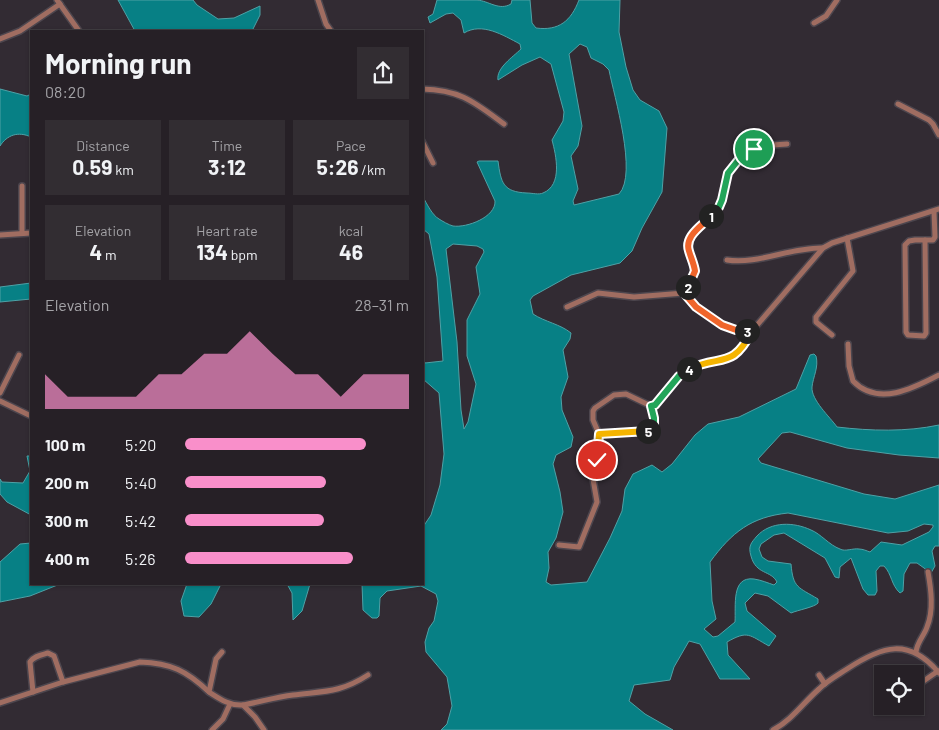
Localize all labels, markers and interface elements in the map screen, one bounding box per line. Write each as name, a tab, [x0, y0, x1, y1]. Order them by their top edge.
text: Morning run	[45, 46, 192, 80]
button: share	[357, 47, 409, 99]
text: 08:20	[45, 82, 85, 101]
pin	[733, 128, 775, 170]
icon: arrive	[740, 135, 768, 163]
text: Distance	[76, 137, 130, 154]
text: Time	[212, 137, 242, 154]
text: Pace	[336, 137, 366, 154]
text: 0.59	[72, 154, 112, 179]
text: 3:12	[208, 154, 246, 179]
text: 5:26	[317, 154, 359, 179]
text: km	[112, 161, 134, 178]
text: /km	[359, 161, 386, 178]
pin: 1	[698, 204, 724, 228]
text: 1	[709, 208, 714, 225]
text: Elevation	[75, 222, 131, 239]
text: Heart rate	[196, 222, 258, 239]
text: kcal	[339, 222, 363, 239]
text: 4	[89, 239, 102, 264]
text: 134	[196, 239, 228, 264]
text: 46	[339, 239, 363, 264]
text: m	[102, 246, 117, 263]
text: bpm	[228, 246, 258, 263]
pin: 2	[676, 274, 700, 300]
text: 2	[685, 279, 692, 296]
text: Elevation	[45, 295, 109, 314]
text: 28–31 m	[355, 295, 409, 314]
pin: 3	[734, 318, 760, 344]
text: 3	[744, 323, 751, 340]
pin: 4	[676, 356, 702, 382]
text: 4	[685, 361, 694, 378]
pin: 5	[636, 418, 660, 444]
text: 5	[645, 423, 652, 440]
text: 100 m	[45, 435, 85, 454]
text: 5:20	[125, 435, 156, 454]
pin	[576, 439, 618, 481]
icon: check	[583, 446, 611, 474]
text: 200 m	[45, 473, 89, 492]
text: 5:40	[125, 473, 157, 492]
text: 300 m	[45, 511, 88, 530]
text: 5:42	[125, 511, 156, 530]
text: 400 m	[45, 549, 89, 568]
text: 5:26	[125, 549, 155, 568]
map controls	[874, 665, 924, 715]
button: locate	[874, 665, 924, 715]

